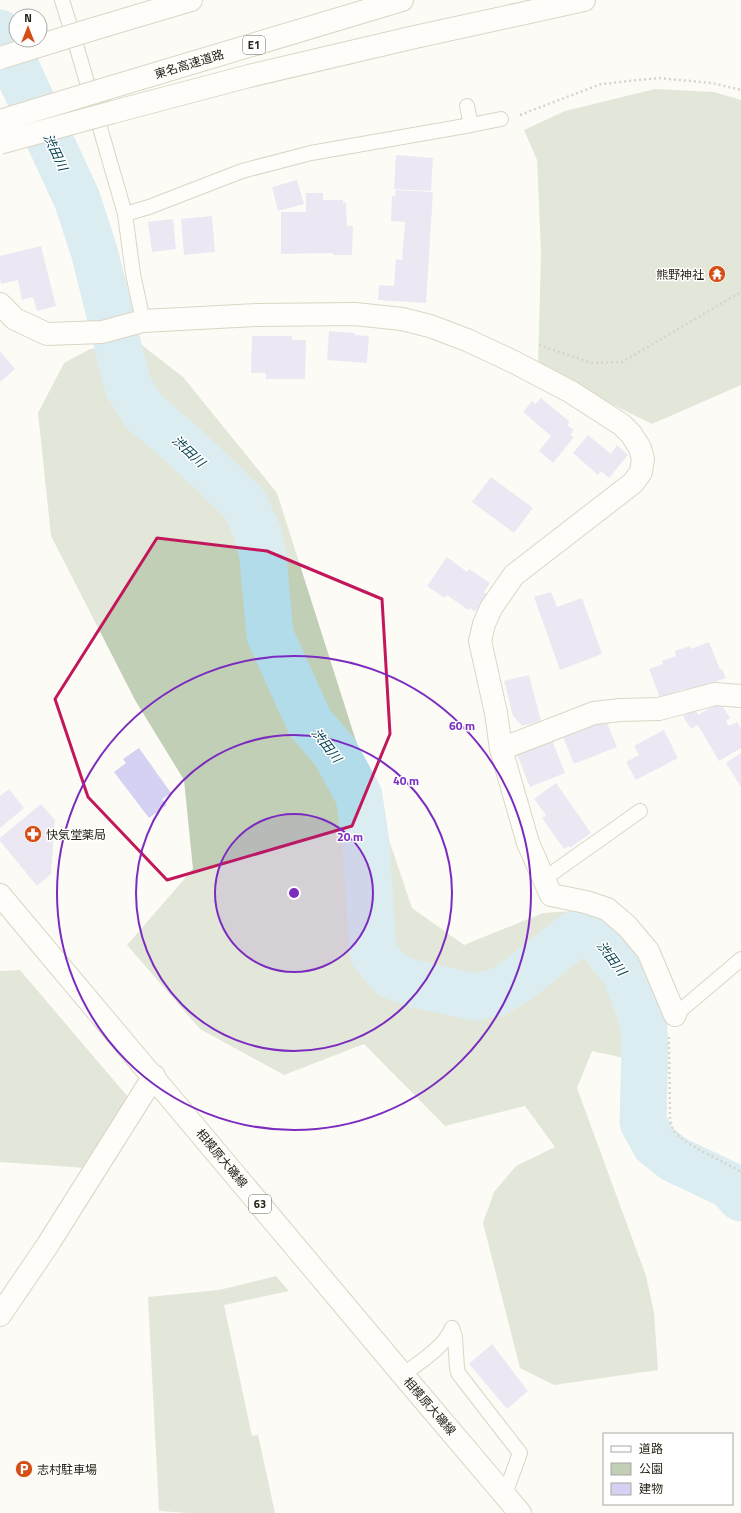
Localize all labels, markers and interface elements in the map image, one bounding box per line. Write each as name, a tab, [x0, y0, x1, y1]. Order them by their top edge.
north arrow	[8, 8, 48, 48]
text: N	[24, 10, 32, 26]
road number: E1	[243, 36, 265, 54]
street label: 東名高速道路	[152, 44, 226, 84]
water label: 渋田川	[39, 130, 74, 176]
temple icon: 熊野神社	[707, 264, 727, 284]
place label: 熊野神社	[656, 265, 704, 284]
water label: 渋田川	[168, 430, 212, 473]
text: 60 m	[449, 716, 475, 735]
water label: 渋田川	[307, 723, 348, 768]
text: 40 m	[393, 771, 419, 790]
pharmacy icon: 快気堂薬局	[23, 824, 43, 844]
place label: 快気堂薬局	[46, 825, 106, 844]
text: 20 m	[337, 827, 363, 846]
centre of rings	[287, 886, 301, 900]
water label: 渋田川	[592, 936, 633, 981]
street label: 相模原大磯線	[192, 1124, 252, 1192]
road number: 63	[249, 1195, 271, 1213]
street label: 相模原大磯線	[399, 1373, 461, 1439]
legend	[603, 1433, 733, 1505]
text: 道路	[639, 1439, 663, 1458]
parking icon: 志村駐車場	[14, 1459, 34, 1479]
text: 公園	[639, 1459, 663, 1478]
place label: 志村駐車場	[37, 1460, 97, 1479]
text: 建物	[639, 1479, 663, 1498]

